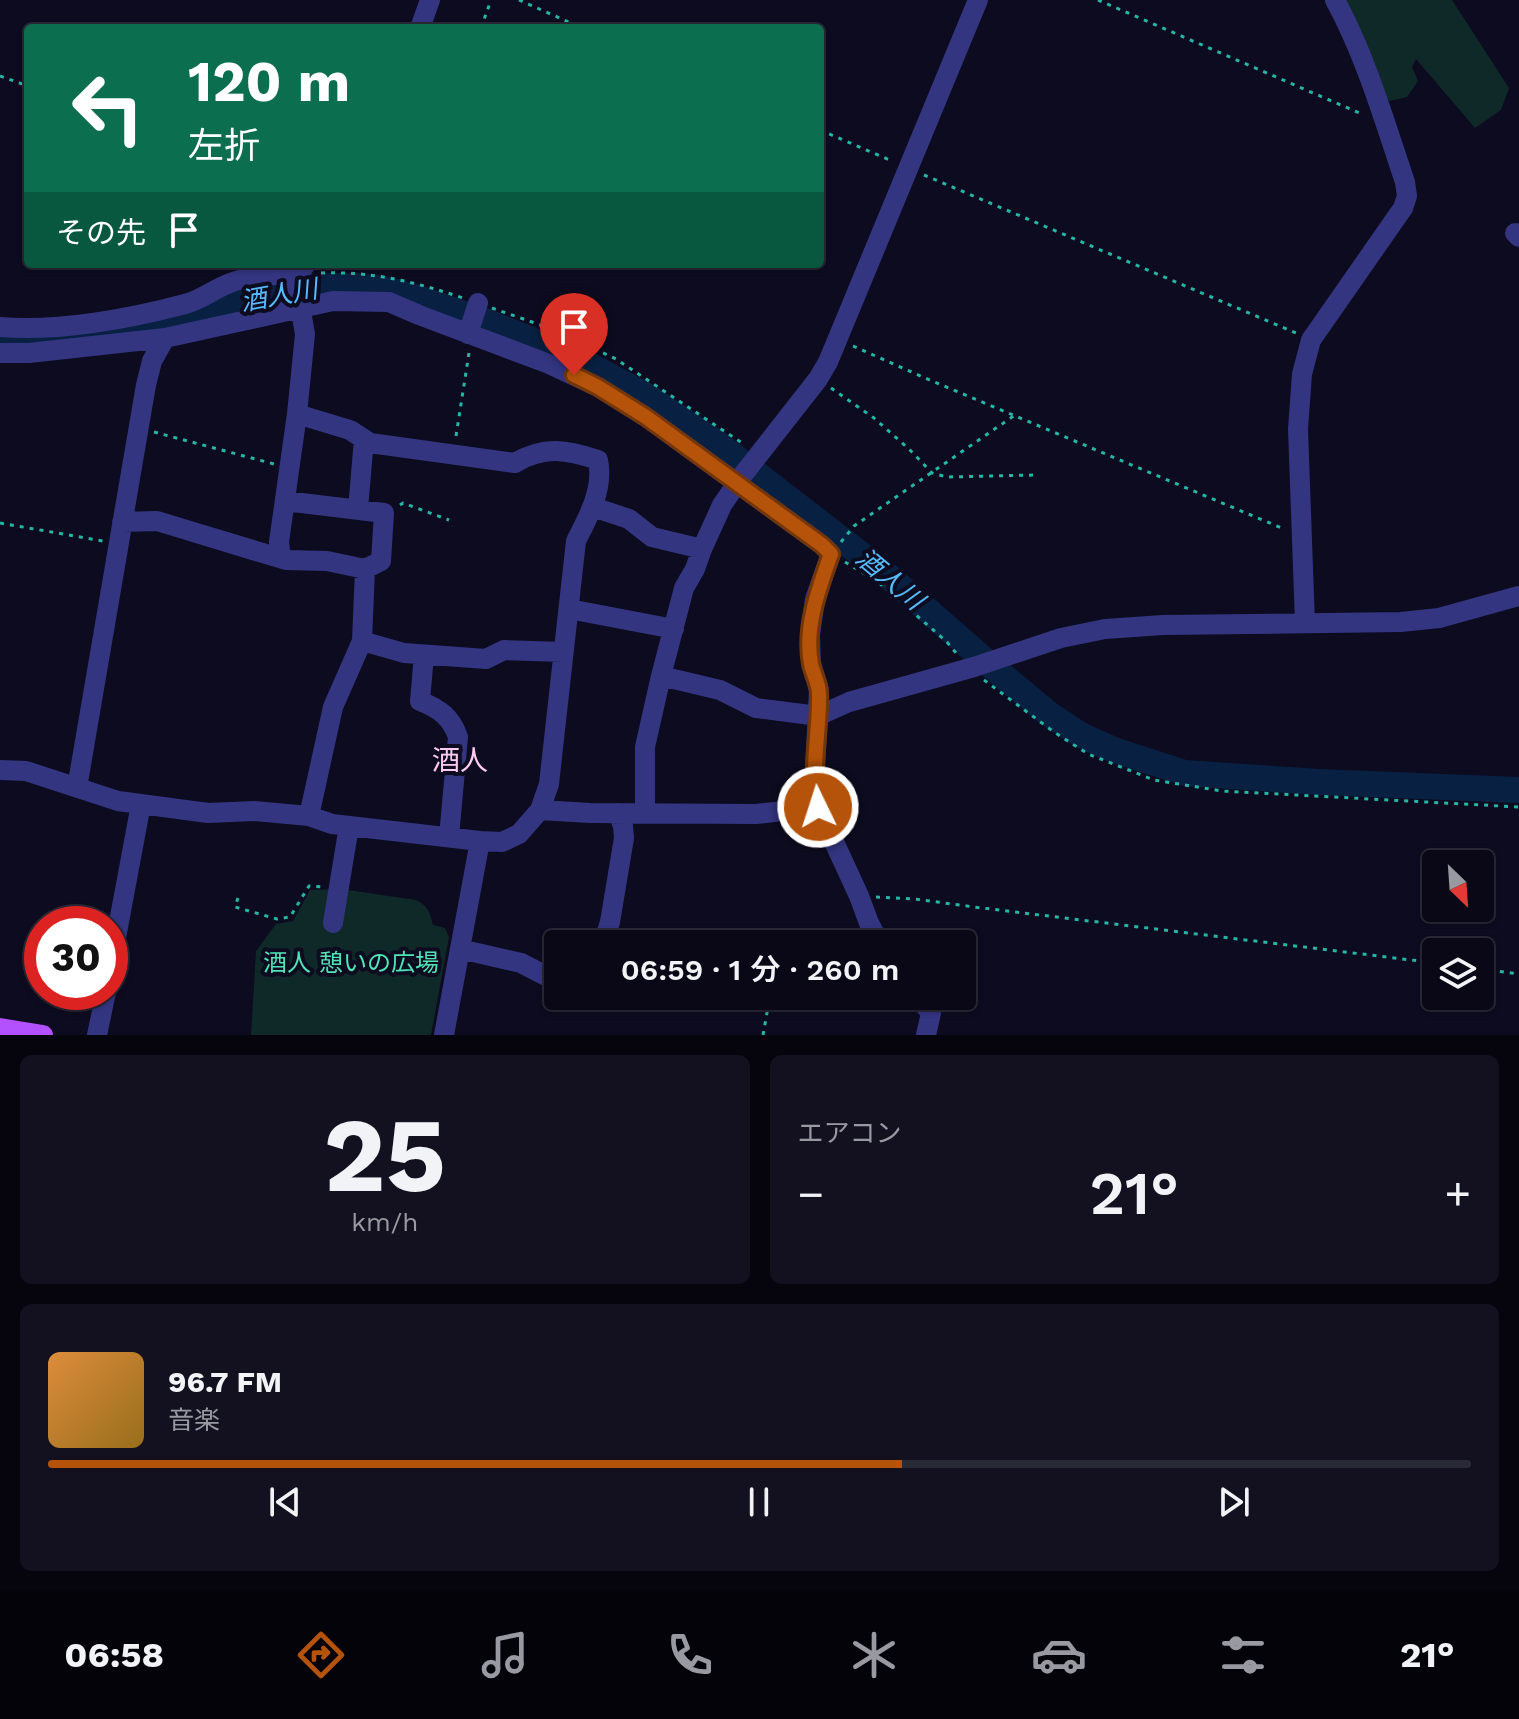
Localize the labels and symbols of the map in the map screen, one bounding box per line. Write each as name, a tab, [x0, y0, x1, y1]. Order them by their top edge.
water label: 酒人川	[238, 273, 323, 317]
pin	[540, 293, 608, 375]
water label: 酒人川	[850, 542, 932, 617]
district label: 酒人	[432, 744, 488, 777]
position arrow	[776, 765, 860, 849]
north arrow	[1422, 850, 1494, 922]
speed limit sign: 30	[24, 906, 128, 1010]
park label: 酒人 憩いの広場	[263, 949, 439, 977]

